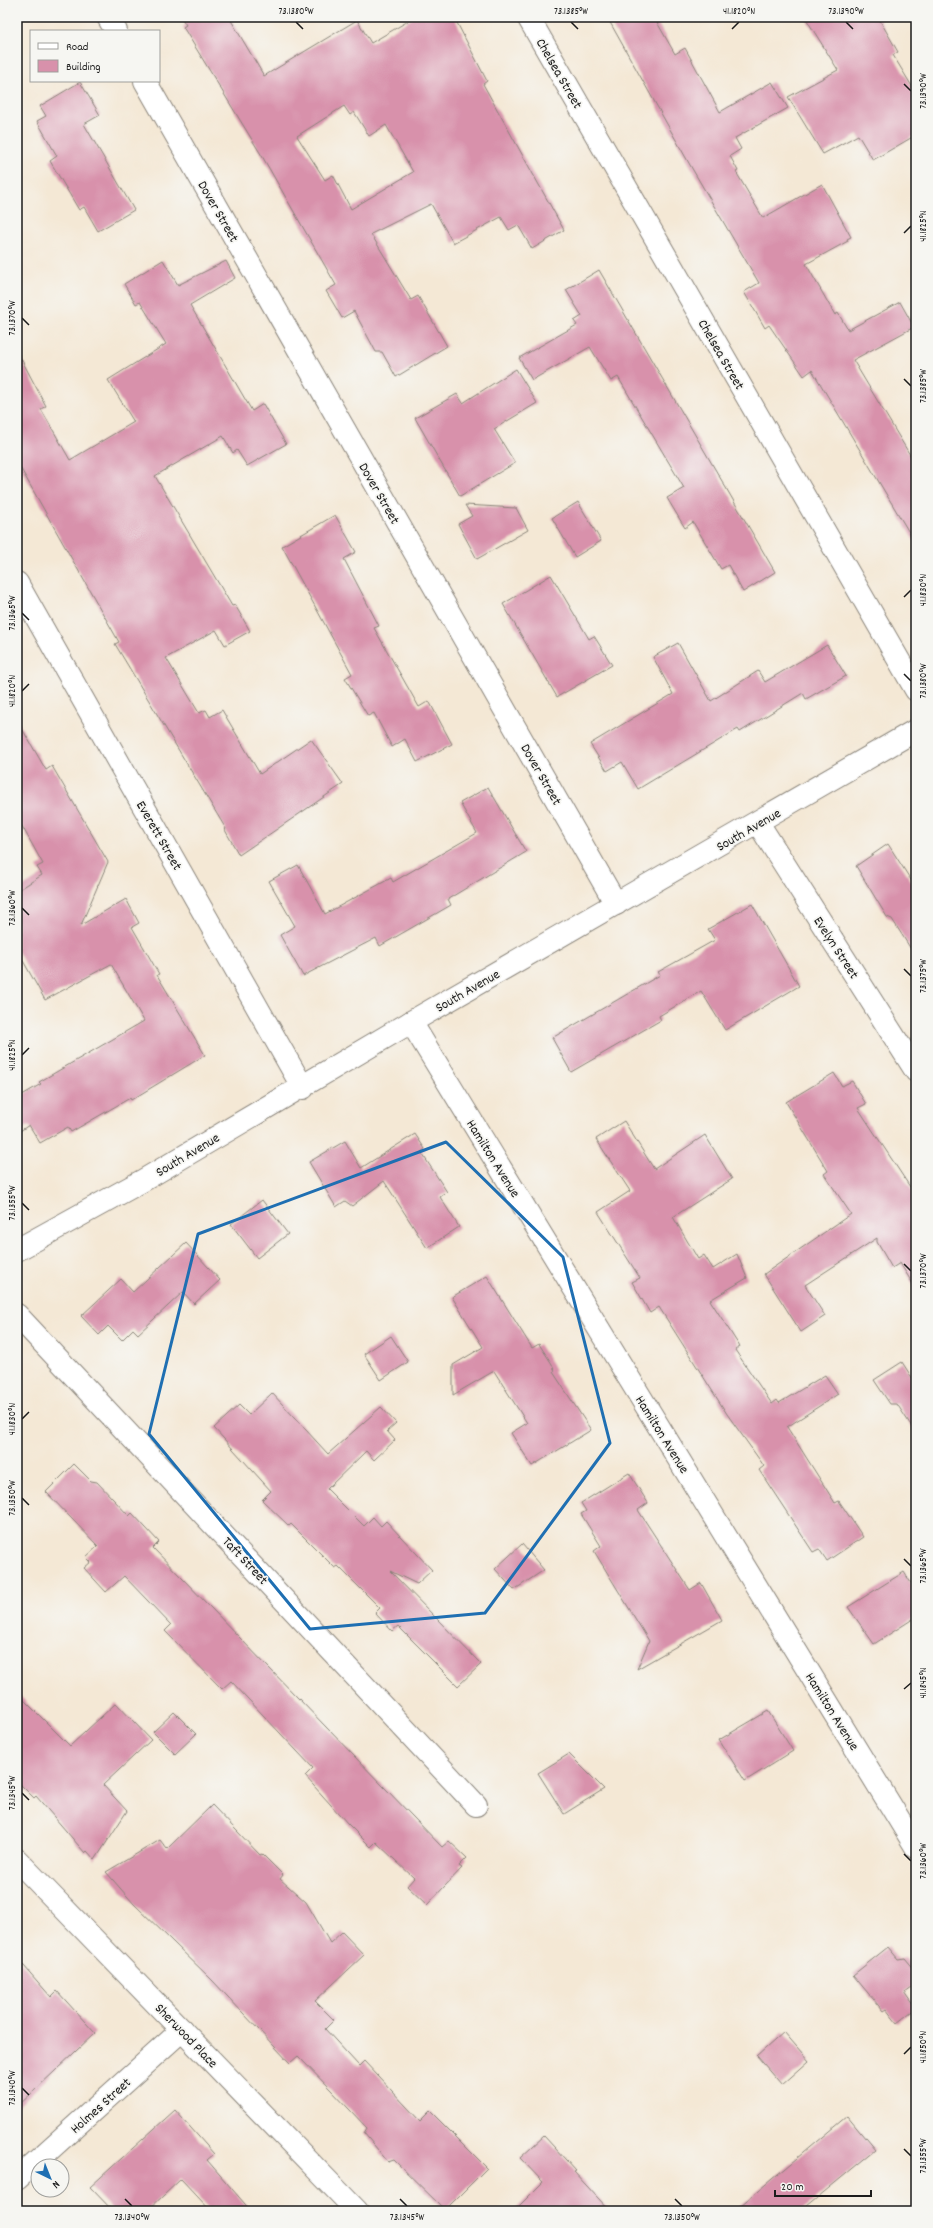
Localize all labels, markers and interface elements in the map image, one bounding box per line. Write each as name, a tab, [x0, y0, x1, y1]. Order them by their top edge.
text: 73.1380°W	[279, 5, 314, 19]
text: 73.1385°W	[554, 5, 588, 19]
text: 41.1820°N	[723, 5, 755, 19]
text: 73.1390°W	[828, 5, 864, 19]
legend	[30, 30, 160, 82]
street label: Chelsea Street	[530, 35, 587, 113]
text: Road	[66, 39, 88, 56]
text: Building	[66, 59, 101, 76]
text: 73.1390°W	[917, 73, 931, 109]
street label: Dover Street	[192, 178, 243, 246]
text: 41.1825°N	[917, 210, 931, 242]
text: 73.1370°W	[6, 300, 20, 335]
street label: Chelsea Street	[692, 316, 749, 394]
text: 73.1385°W	[917, 369, 931, 403]
street label: Dover Street	[353, 460, 404, 528]
text: 41.1830°N	[917, 574, 931, 606]
text: 73.1365°W	[6, 595, 20, 631]
text: 73.1380°W	[917, 663, 931, 698]
text: 41.1820°N	[6, 675, 20, 707]
street label: Dover Street	[515, 741, 566, 809]
street label: Everett Street	[130, 798, 186, 874]
street label: South Avenue	[713, 804, 785, 857]
text: 73.1360°W	[6, 890, 20, 926]
street label: Evelyn Street	[808, 913, 863, 983]
text: 73.1375°W	[917, 959, 931, 993]
street label: South Avenue	[432, 965, 504, 1018]
text: 41.1825°N	[6, 1039, 20, 1071]
street label: Hamilton Avenue	[460, 1116, 524, 1202]
street label: South Avenue	[152, 1129, 224, 1183]
text: 73.1355°W	[6, 1185, 20, 1220]
text: 73.1370°W	[917, 1253, 931, 1288]
street label: Hamilton Avenue	[629, 1392, 693, 1478]
text: 41.1830°N	[6, 1403, 20, 1435]
text: 73.1350°W	[6, 1480, 20, 1516]
street label: Taft Street	[217, 1533, 272, 1590]
text: 73.1365°W	[917, 1548, 931, 1584]
text: 41.1845°N	[917, 1667, 931, 1699]
street label: Hamilton Avenue	[799, 1669, 863, 1755]
text: 73.1345°W	[6, 1776, 20, 1810]
text: 73.1360°W	[917, 1843, 931, 1879]
street label: Sherwood Place	[149, 2000, 222, 2073]
text: 41.1850°N	[917, 2031, 931, 2063]
text: 73.1340°W	[6, 2070, 20, 2106]
street label: Holmes Street	[67, 2074, 136, 2139]
text: 73.1355°W	[917, 2138, 931, 2173]
north arrow	[30, 2158, 70, 2198]
scale bar	[775, 2172, 871, 2198]
text: N	[48, 2176, 63, 2192]
text: 20 m	[781, 2179, 804, 2196]
text: 73.1340°W	[114, 2211, 150, 2225]
text: 73.1345°W	[390, 2211, 424, 2225]
text: 73.1350°W	[664, 2211, 700, 2225]

